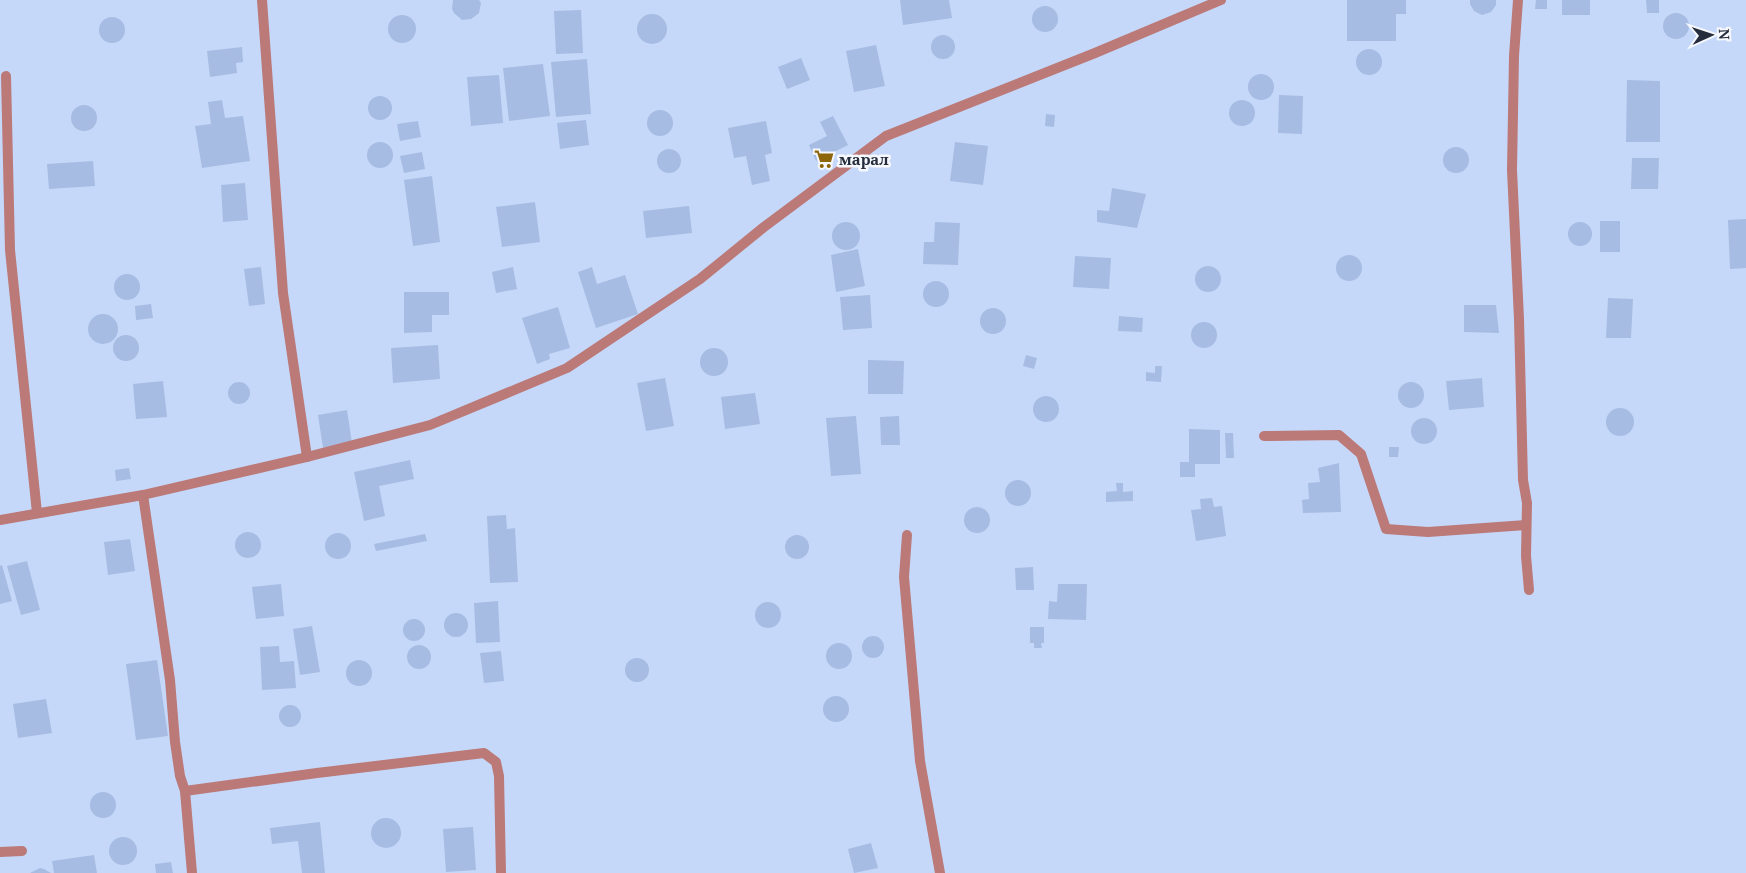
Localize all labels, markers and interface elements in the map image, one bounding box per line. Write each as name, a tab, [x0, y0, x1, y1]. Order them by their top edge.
north arrow	[1686, 10, 1736, 60]
text: N	[1715, 28, 1734, 40]
supermarket icon: марал	[813, 148, 835, 170]
place label: марал	[839, 149, 889, 169]

